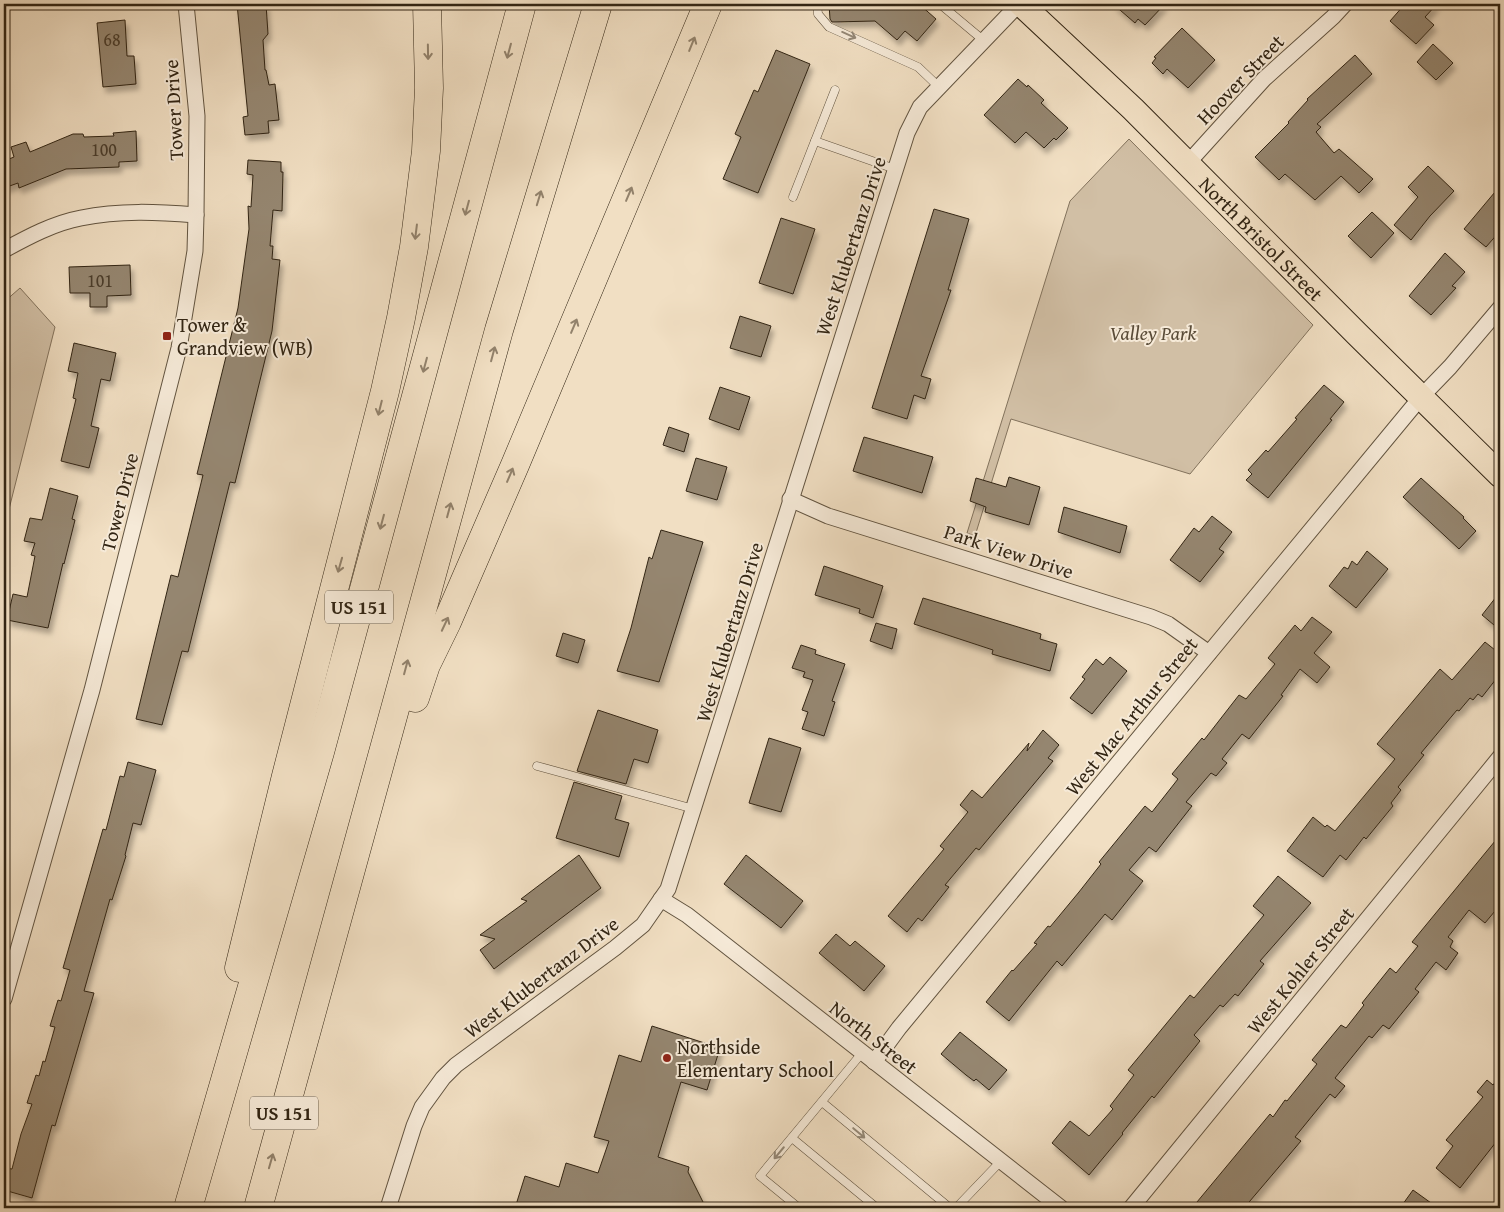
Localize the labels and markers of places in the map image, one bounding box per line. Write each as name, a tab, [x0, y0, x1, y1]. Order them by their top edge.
place label: Tower & Grandview (WB)	[177, 310, 313, 362]
marker: Tower & Grandview (WB)	[161, 330, 173, 342]
place label: Northside Elementary School	[677, 1032, 834, 1084]
marker: Northside Elementary School	[661, 1052, 673, 1064]

